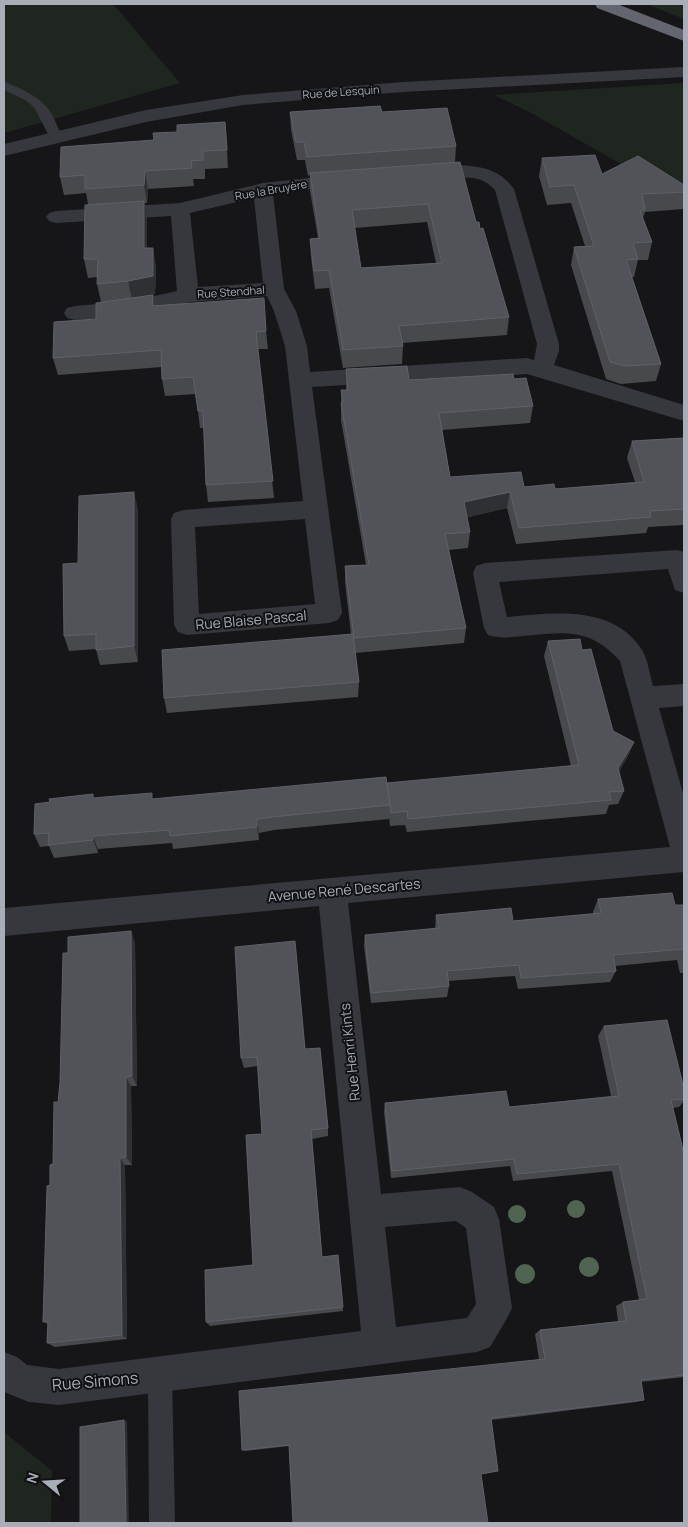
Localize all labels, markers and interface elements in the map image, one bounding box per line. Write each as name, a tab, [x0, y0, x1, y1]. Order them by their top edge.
street label: Rue de Lesquin	[302, 81, 380, 102]
street label: Rue la Bruyère	[234, 176, 309, 203]
street label: Rue Stendhal	[197, 282, 265, 301]
street label: Rue Blaise Pascal	[195, 605, 307, 634]
street label: Avenue René Descartes	[267, 873, 421, 906]
street label: Rue Henri Kints	[335, 1002, 364, 1102]
street label: Rue Simons	[51, 1366, 139, 1396]
north arrow	[20, 1457, 70, 1507]
text: N	[22, 1470, 43, 1486]

